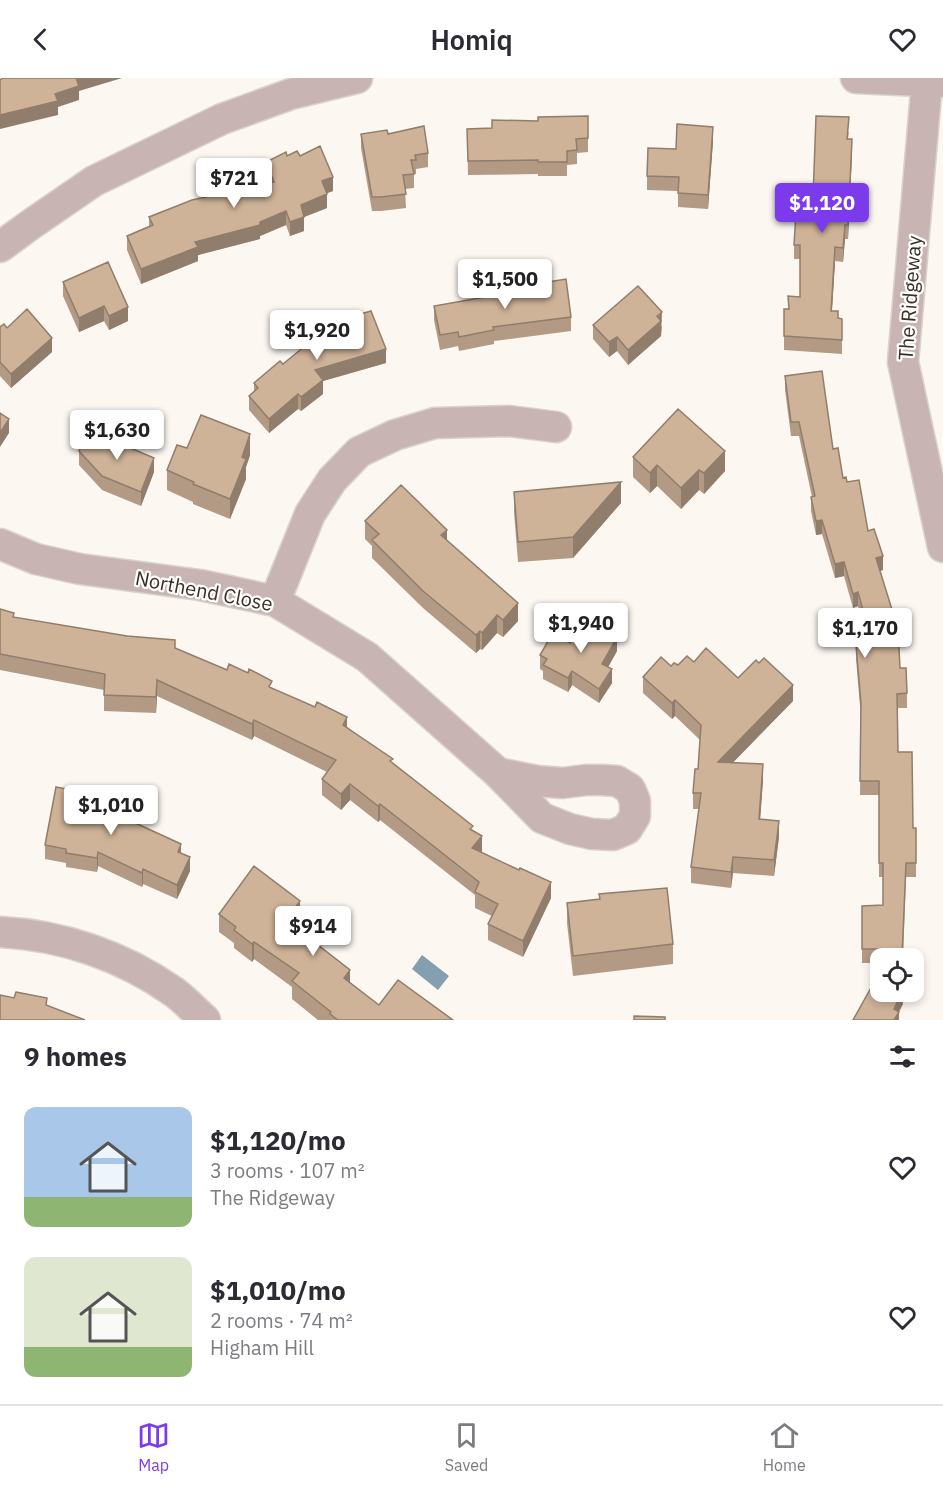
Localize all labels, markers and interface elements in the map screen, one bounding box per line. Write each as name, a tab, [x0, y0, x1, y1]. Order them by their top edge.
text: Homiq	[430, 22, 513, 57]
icon: back	[24, 23, 57, 56]
icon: heart	[886, 23, 919, 56]
pin: $721	[198, 158, 270, 209]
text: $721	[210, 164, 258, 191]
pin: $1,120	[773, 183, 871, 234]
text: $1,120	[789, 189, 855, 216]
street label: The Ridgeway	[892, 235, 927, 361]
pin: $1,500	[456, 259, 554, 310]
text: $1,500	[472, 265, 538, 292]
pin: $1,920	[268, 310, 366, 361]
text: $1,920	[284, 316, 350, 343]
pin: $1,630	[68, 410, 166, 461]
text: $1,630	[84, 416, 150, 443]
street label: Northend Close	[133, 564, 275, 617]
pin: $1,940	[532, 603, 630, 654]
pin: $1,170	[816, 608, 914, 659]
text: $1,940	[548, 609, 614, 636]
text: $1,170	[832, 614, 898, 641]
pin: $1,010	[62, 785, 160, 836]
text: $1,010	[78, 791, 144, 818]
pin: $914	[277, 906, 349, 957]
text: $914	[289, 912, 337, 939]
map controls	[870, 948, 924, 1002]
button: locate	[870, 948, 924, 1002]
text: 9 homes	[24, 1039, 127, 1073]
icon: filters	[886, 1040, 919, 1073]
text: $1,120/mo	[210, 1123, 346, 1157]
icon: home	[72, 1131, 144, 1203]
icon: heart	[886, 1151, 919, 1184]
text: 3 rooms · 107 m²	[210, 1157, 365, 1184]
text: The Ridgeway	[210, 1184, 335, 1211]
text: $1,010/mo	[210, 1273, 346, 1307]
icon: home	[72, 1281, 144, 1353]
icon: heart	[886, 1301, 919, 1334]
text: 2 rooms · 74 m²	[210, 1307, 353, 1334]
text: Higham Hill	[210, 1334, 314, 1361]
tab: Map	[137, 1419, 170, 1475]
tab: Saved	[445, 1419, 488, 1475]
tab: Home	[763, 1419, 806, 1475]

